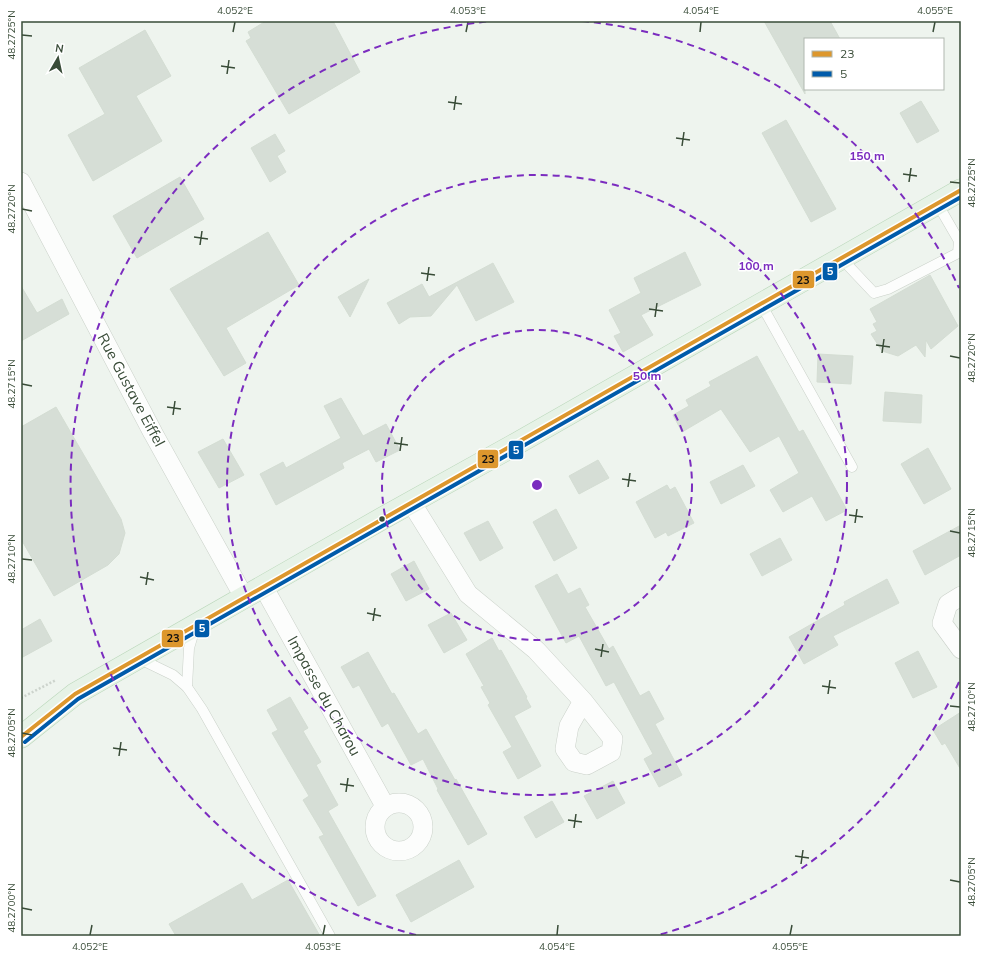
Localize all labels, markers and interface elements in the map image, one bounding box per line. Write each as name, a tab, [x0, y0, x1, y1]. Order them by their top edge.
text: 4.052°E	[217, 4, 253, 17]
text: 4.053°E	[450, 4, 486, 17]
text: 4.054°E	[683, 4, 719, 17]
text: 4.055°E	[917, 4, 953, 17]
text: 48.2725°N	[5, 10, 18, 60]
north arrow	[38, 38, 78, 78]
legend	[804, 38, 944, 90]
text: N	[54, 41, 65, 56]
text: 23	[840, 46, 854, 61]
text: 5	[840, 66, 847, 81]
text: 150 m	[849, 148, 885, 163]
text: 48.2725°N	[965, 158, 978, 208]
text: 48.2720°N	[5, 184, 18, 234]
text: 100 m	[738, 258, 774, 273]
line badge: 5	[822, 262, 838, 281]
text: 5	[827, 264, 834, 278]
line badge: 23	[792, 270, 815, 289]
text: 23	[796, 273, 810, 287]
street label: Rue Gustave Eiffel	[93, 330, 169, 450]
text: 48.2720°N	[965, 333, 978, 383]
text: 48.2715°N	[5, 359, 18, 409]
text: 50 m	[633, 368, 661, 383]
line badge: 5	[508, 440, 524, 460]
text: 5	[513, 443, 520, 457]
line badge: 23	[477, 449, 499, 469]
text: 23	[481, 452, 495, 466]
centre of rings	[530, 478, 544, 492]
text: 48.2715°N	[965, 508, 978, 558]
unlabelled marker	[377, 514, 387, 524]
text: 48.2710°N	[5, 534, 18, 584]
line badge: 5	[194, 619, 210, 638]
text: 5	[199, 621, 206, 635]
line badge: 23	[161, 629, 184, 648]
text: 23	[166, 631, 180, 645]
street label: Impasse du Charou	[284, 632, 365, 759]
text: 48.2710°N	[965, 682, 978, 732]
text: 48.2705°N	[5, 708, 18, 758]
text: 48.2705°N	[965, 857, 978, 907]
text: 48.2700°N	[5, 883, 18, 933]
text: 4.052°E	[72, 940, 108, 953]
text: 4.053°E	[305, 940, 341, 953]
text: 4.054°E	[539, 940, 575, 953]
text: 4.055°E	[772, 940, 808, 953]

